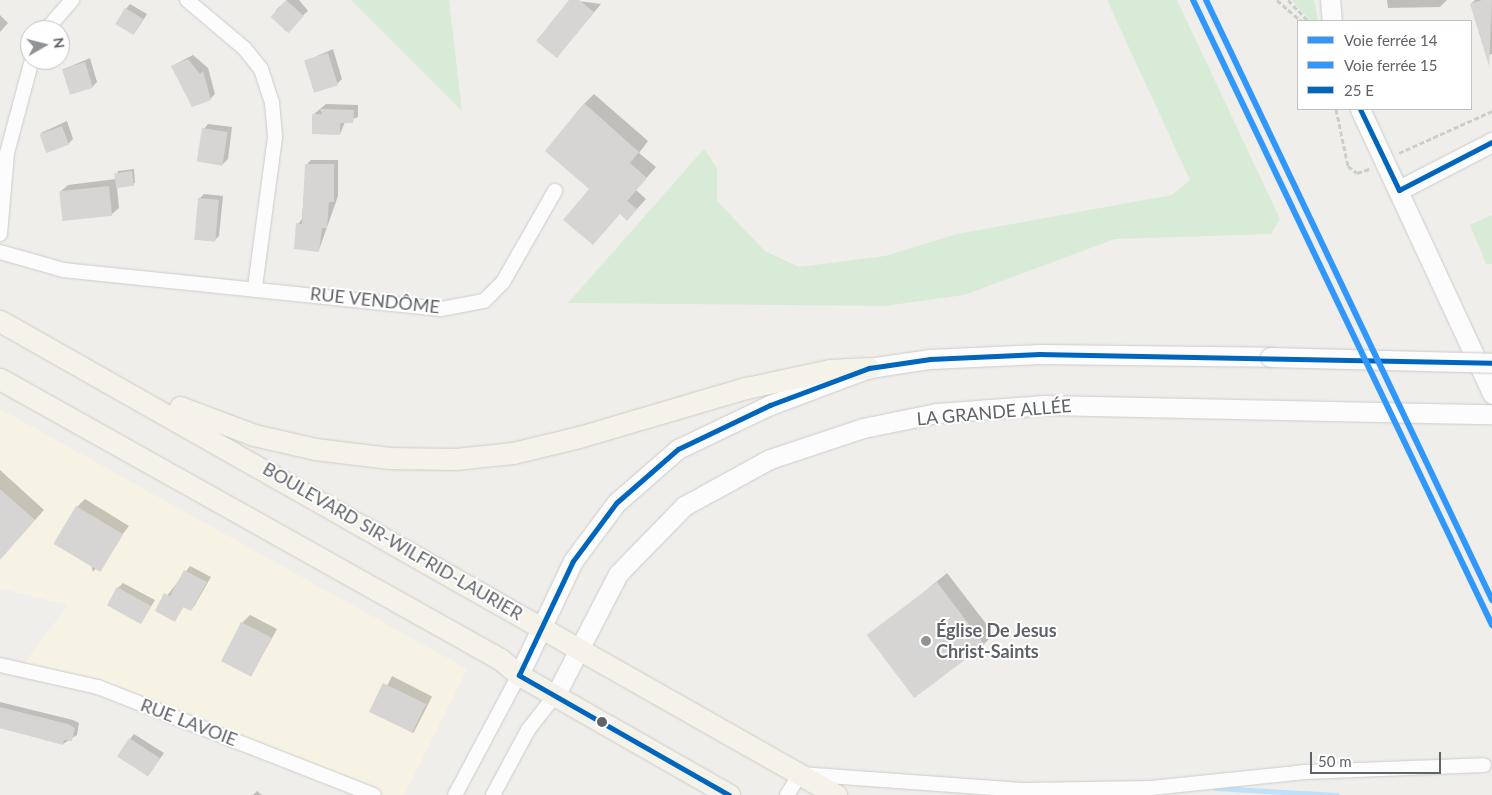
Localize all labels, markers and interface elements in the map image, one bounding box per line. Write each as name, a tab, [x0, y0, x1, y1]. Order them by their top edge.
north arrow	[20, 20, 70, 70]
legend	[1297, 20, 1472, 110]
text: Voie ferrée 14	[1344, 31, 1438, 49]
text: N	[50, 36, 69, 50]
text: Voie ferrée 15	[1344, 56, 1438, 74]
text: 25 E	[1344, 81, 1374, 99]
street label: RUE VENDÔME	[309, 282, 441, 318]
street label: LA GRANDE ALLÉE	[915, 394, 1073, 430]
street label: BOULEVARD SIR-WILFRID-LAURIER	[259, 458, 527, 624]
place label: Église De Jesus Christ-Saints	[936, 620, 1057, 662]
marker: Église De Jesus Christ-Saints	[920, 635, 932, 647]
street label: RUE LAVOIE	[138, 694, 240, 750]
unlabelled marker	[597, 717, 607, 727]
scale bar	[1312, 742, 1443, 774]
text: 50 m	[1318, 752, 1352, 770]

